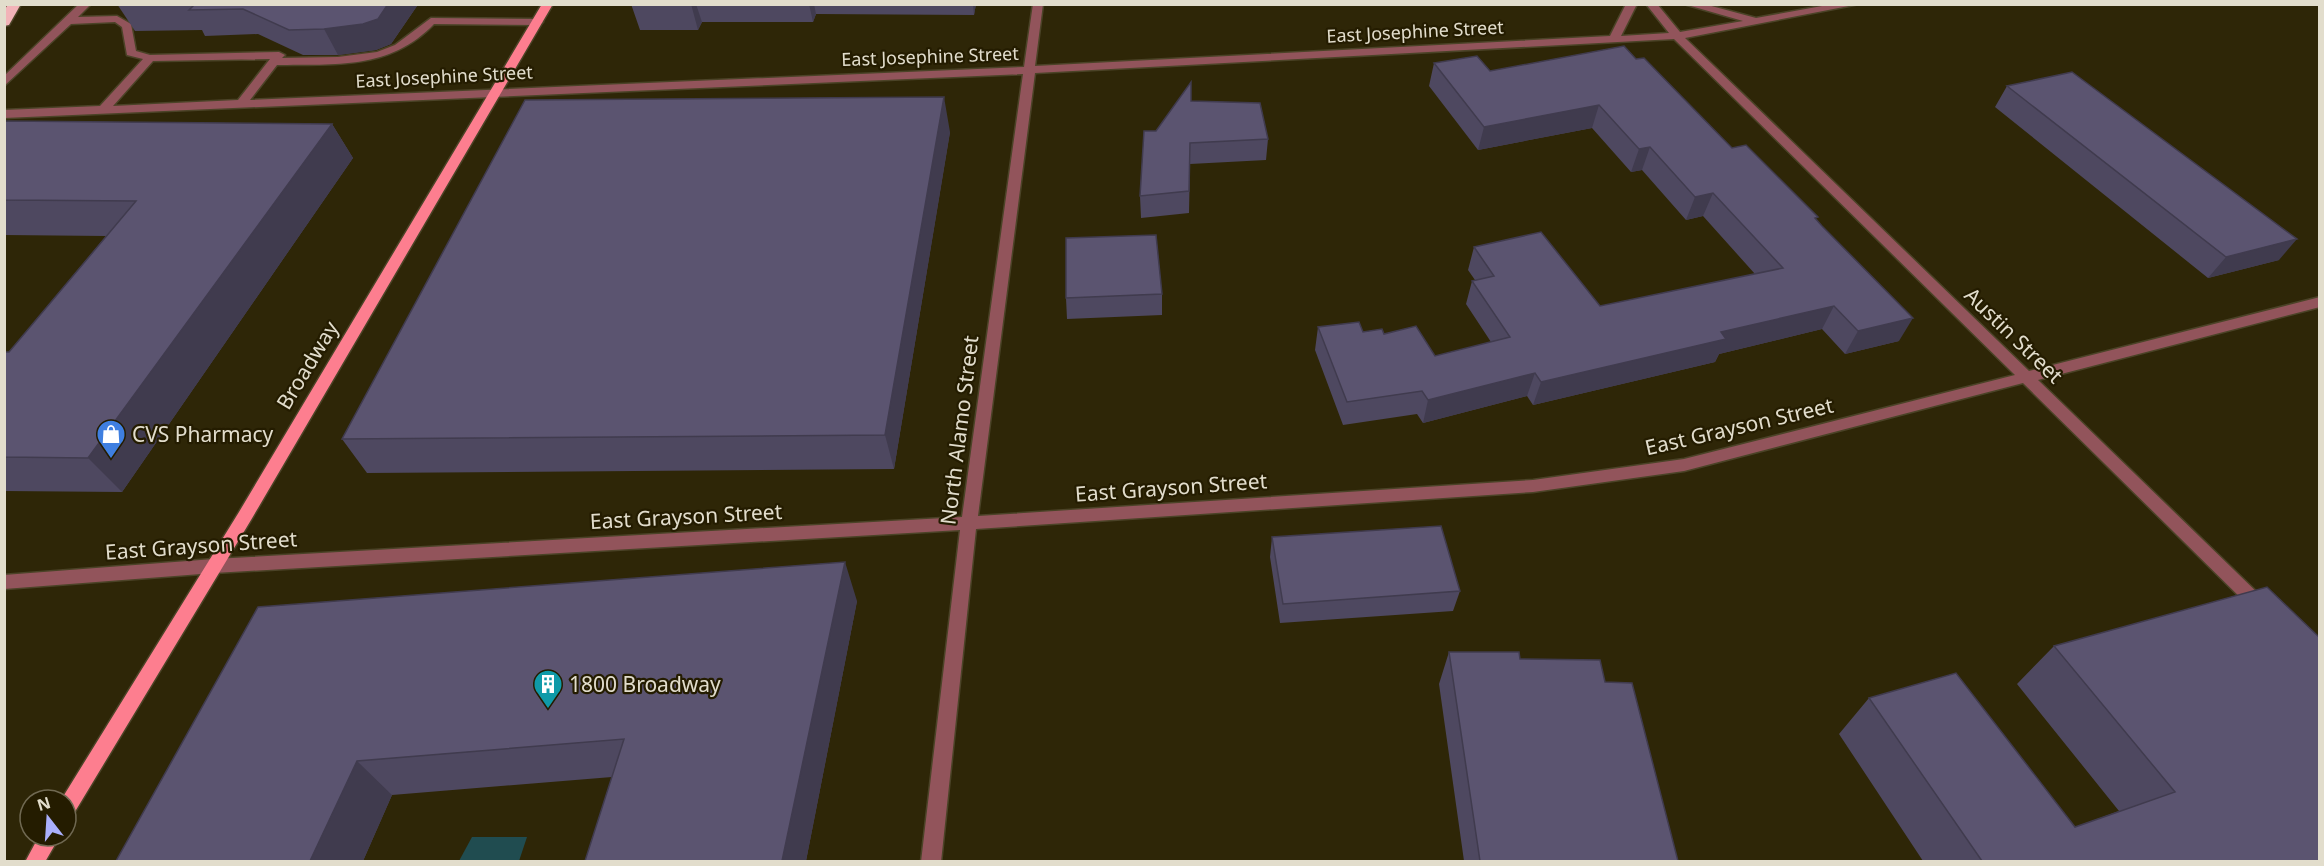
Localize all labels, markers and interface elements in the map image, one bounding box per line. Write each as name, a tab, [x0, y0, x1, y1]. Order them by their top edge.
street label: East Josephine Street	[1326, 14, 1505, 48]
street label: East Josephine Street	[841, 41, 1020, 71]
street label: East Josephine Street	[355, 59, 534, 93]
street label: Austin Street	[1959, 281, 2070, 389]
street label: Broadway	[270, 315, 344, 414]
street label: North Alamo Street	[934, 333, 985, 526]
street label: East Grayson Street	[1642, 391, 1836, 461]
shop icon: CVS Pharmacy	[95, 418, 127, 460]
place label: CVS Pharmacy	[132, 420, 273, 448]
street label: East Grayson Street	[1074, 466, 1268, 508]
street label: East Grayson Street	[589, 497, 783, 535]
street label: East Grayson Street	[104, 524, 298, 566]
building icon: 1800 Broadway	[532, 668, 564, 710]
place label: 1800 Broadway	[569, 670, 721, 698]
north arrow	[18, 788, 78, 848]
text: N	[34, 791, 53, 816]

